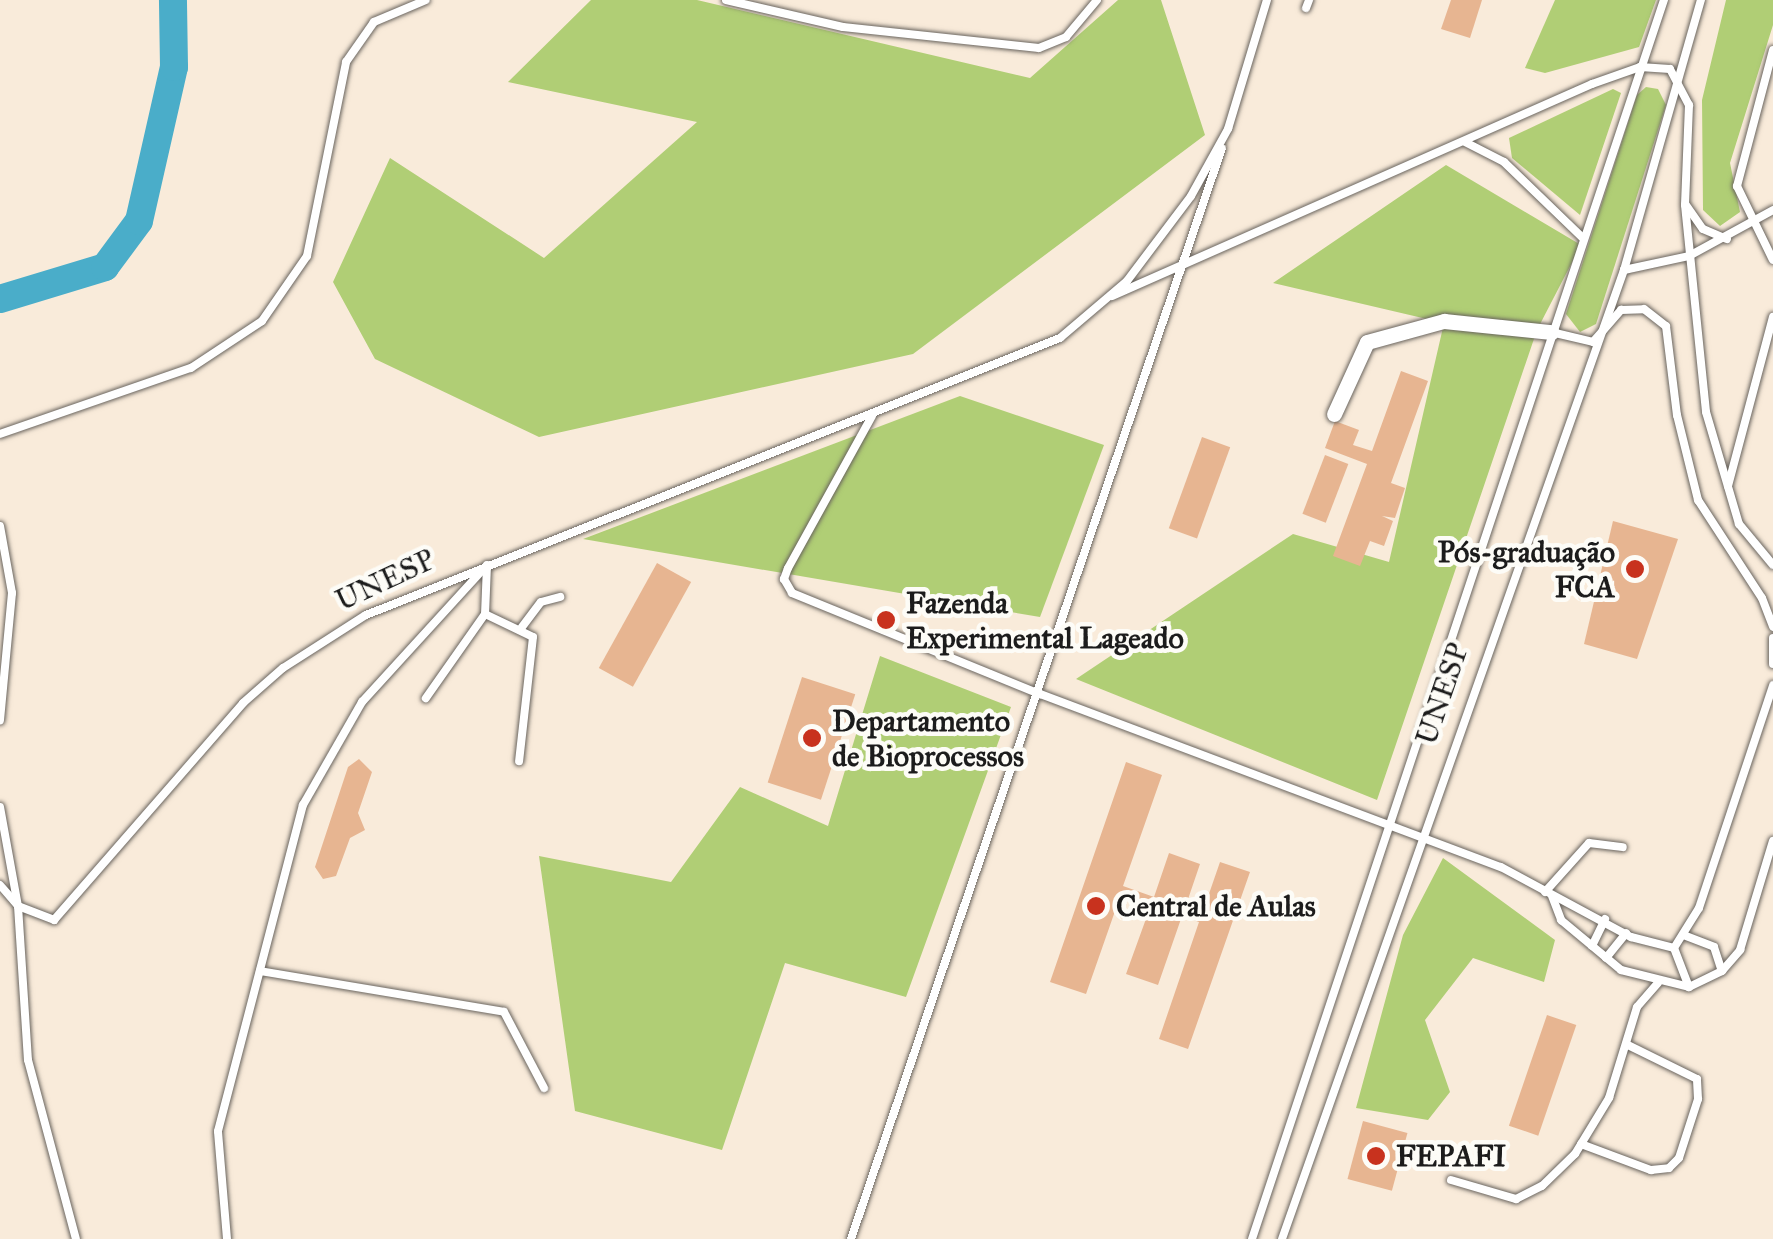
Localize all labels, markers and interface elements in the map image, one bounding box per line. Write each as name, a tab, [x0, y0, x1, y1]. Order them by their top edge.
place label: Pós-graduação FCA	[1438, 534, 1615, 604]
street label: UNESP	[330, 541, 440, 619]
marker: Pós-graduação FCA	[1624, 558, 1646, 580]
place label: Fazenda Experimental Lageado	[906, 585, 1184, 656]
marker: Fazenda Experimental Lageado	[875, 609, 897, 631]
street label: UNESP	[1408, 638, 1476, 750]
place label: Departamento de Bioprocessos	[832, 703, 1024, 774]
marker: Departamento de Bioprocessos	[801, 727, 823, 749]
place label: Central de Aulas	[1116, 888, 1316, 924]
marker: Central de Aulas	[1085, 895, 1107, 917]
place label: FEPAFI	[1396, 1138, 1506, 1174]
marker: FEPAFI	[1365, 1145, 1387, 1167]

